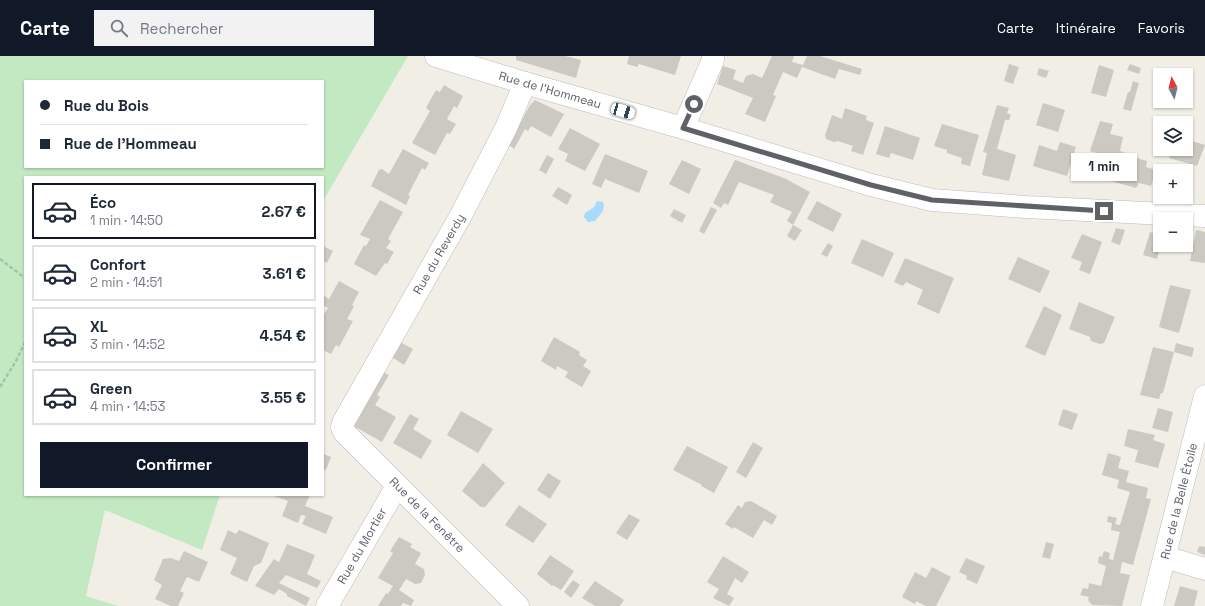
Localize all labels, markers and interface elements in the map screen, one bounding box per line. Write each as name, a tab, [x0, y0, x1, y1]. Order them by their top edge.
search box	[94, 10, 374, 46]
text: Carte	[20, 16, 70, 41]
icon: search	[108, 17, 130, 39]
text: Rechercher	[140, 19, 224, 38]
text: Carte	[997, 19, 1034, 37]
text: Itinéraire	[1056, 19, 1116, 37]
text: Favoris	[1138, 19, 1185, 37]
street label: Rue de l'Hommeau	[497, 68, 603, 112]
north arrow	[1153, 68, 1193, 108]
map controls	[1153, 68, 1193, 252]
route start	[685, 95, 703, 113]
text: Rue du Bois	[64, 96, 149, 115]
car	[610, 102, 636, 120]
button: layers	[1153, 116, 1193, 156]
text: Rue de l'Hommeau	[64, 134, 197, 153]
callout: 1 min	[1071, 153, 1137, 181]
text: 1 min	[1088, 158, 1120, 175]
button: +	[1153, 164, 1193, 204]
icon: car	[42, 193, 78, 229]
text: Éco	[90, 193, 116, 212]
text: 2.67 €	[261, 202, 306, 221]
route end	[1095, 202, 1113, 220]
street label: Rue du Reverdy	[409, 211, 469, 297]
text: 1 min · 14:50	[90, 212, 163, 229]
button: −	[1153, 212, 1193, 252]
icon: car	[42, 255, 78, 291]
text: Confort	[90, 255, 146, 274]
text: 3.61 €	[263, 264, 306, 283]
text: 2 min · 14:51	[90, 274, 163, 291]
icon: car	[42, 317, 78, 353]
text: XL	[90, 317, 108, 336]
text: 4.54 €	[259, 326, 306, 345]
text: 3 min · 14:52	[90, 336, 165, 353]
icon: car	[42, 379, 78, 415]
text: Green	[90, 379, 132, 398]
text: 3.55 €	[260, 388, 306, 407]
text: 4 min · 14:53	[90, 398, 165, 415]
street label: Rue de la Belle Étoile	[1157, 441, 1201, 561]
button: Confirmer	[40, 442, 308, 488]
street label: Rue de la Fenêtre	[386, 474, 468, 556]
street label: Rue du Mortier	[334, 504, 391, 587]

